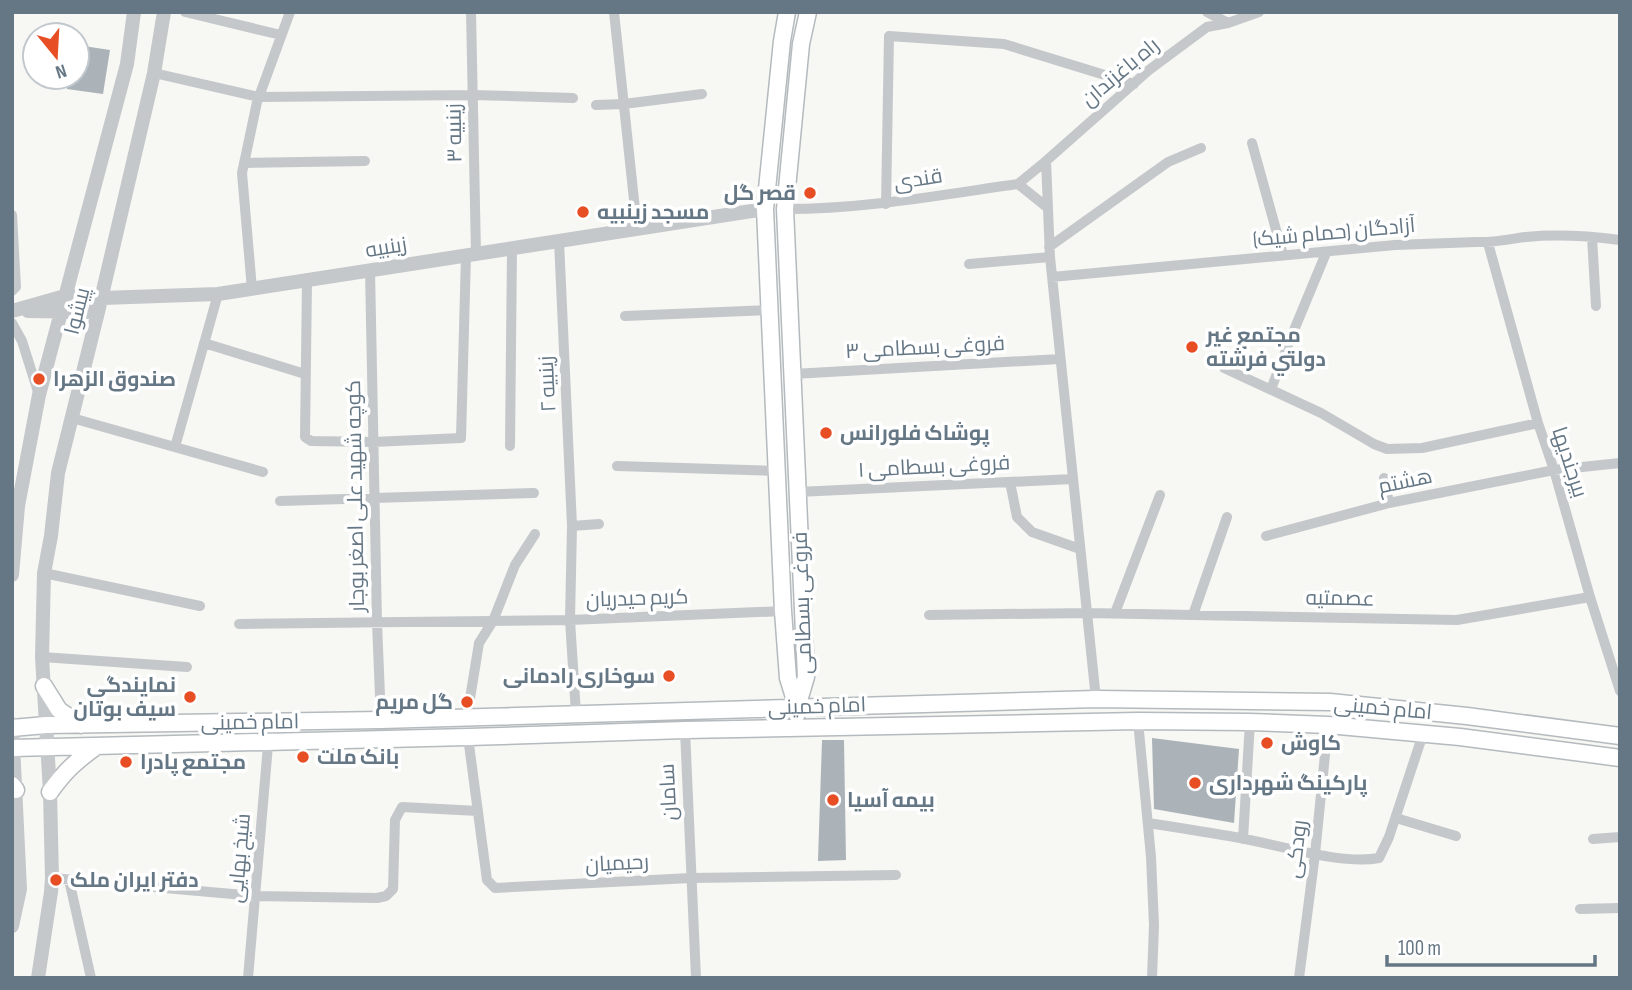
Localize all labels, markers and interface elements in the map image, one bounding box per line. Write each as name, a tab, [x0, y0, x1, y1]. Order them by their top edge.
north arrow	[21, 21, 91, 91]
street label: راه باغزندان	[1076, 33, 1164, 112]
text: N	[52, 58, 69, 83]
street label: زینبیه ۳	[441, 103, 468, 163]
street label: قندی	[892, 163, 944, 196]
place label: قصر گل	[724, 181, 796, 206]
marker: قصر گل	[802, 185, 818, 201]
place label: مسجد زینبیه	[597, 200, 709, 225]
marker: مسجد زینبیه	[575, 204, 591, 220]
street label: آزادگان (حمام شیک)	[1252, 213, 1417, 253]
street label: زینبیه	[363, 232, 409, 263]
street label: پیشوا	[60, 285, 96, 337]
place label: مجتمع غير دولتي فرشته	[1205, 323, 1326, 376]
street label: فروغی بسطامی ۳	[844, 331, 1006, 364]
marker: مجتمع غير دولتي فرشته	[1184, 339, 1200, 355]
street label: زینبیه ۲	[534, 355, 561, 413]
place label: صندوق الزهرا	[53, 367, 176, 392]
marker: صندوق الزهرا	[31, 371, 47, 387]
street label: کوچه شهید علی اصغر بوجار	[341, 380, 371, 613]
place label: پوشاک فلورانس	[840, 421, 990, 448]
street label: بیرجندیها	[1546, 424, 1593, 501]
marker: پوشاک فلورانس	[818, 425, 834, 441]
street label: فروغی بسطامی ۱	[857, 450, 1011, 483]
street label: هشتم	[1376, 464, 1435, 500]
street label: فروغی بسطامی	[788, 531, 817, 675]
street label: کریم حیدریان	[585, 584, 689, 614]
street label: عصمتیه	[1305, 585, 1375, 612]
place label: سوخاری رادمانی	[503, 664, 655, 689]
marker: سوخاری رادمانی	[661, 668, 677, 684]
place label: نمایندگی سیف بوتان	[73, 673, 176, 722]
marker: نمایندگی سیف بوتان	[182, 689, 198, 705]
place label: گل مریم	[375, 690, 453, 716]
street label: امام خمینی	[767, 692, 867, 722]
street label: امام خمینی	[1333, 692, 1433, 726]
marker: گل مریم	[459, 694, 475, 710]
street label: امام خمینی	[201, 709, 300, 737]
place label: کاوش	[1281, 731, 1341, 756]
marker: کاوش	[1259, 735, 1275, 751]
place label: بانک ملت	[317, 745, 399, 770]
marker: بانک ملت	[295, 749, 311, 765]
place label: مجتمع پادرا	[140, 750, 246, 777]
marker: مجتمع پادرا	[118, 754, 134, 770]
street label: سامان	[655, 763, 682, 821]
place label: پارکینگ شهرداری	[1209, 771, 1368, 798]
marker: پارکینگ شهرداری	[1187, 775, 1203, 791]
place label: بیمه آسیا	[847, 788, 935, 813]
marker: بیمه آسیا	[825, 792, 841, 808]
street label: شیخ بهایی	[223, 812, 257, 904]
street label: رودکی	[1281, 818, 1312, 880]
street label: رحیمیان	[584, 849, 650, 878]
place label: دفتر ایران ملک	[70, 868, 199, 893]
marker: دفتر ایران ملک	[48, 872, 64, 888]
scale bar	[1387, 923, 1595, 967]
text: 100 m	[1398, 936, 1441, 961]

